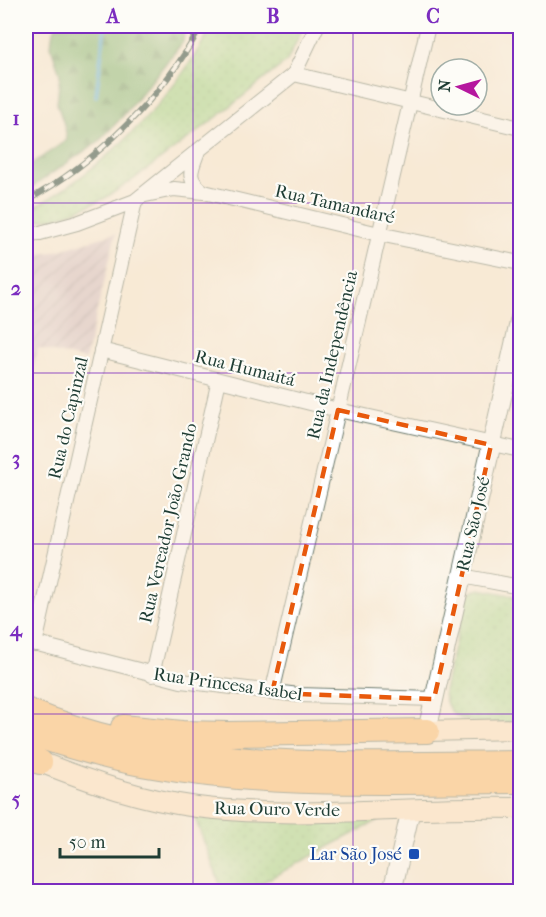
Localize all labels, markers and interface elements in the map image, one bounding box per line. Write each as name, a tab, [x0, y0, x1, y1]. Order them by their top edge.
text: A	[105, 5, 121, 28]
text: B	[266, 5, 280, 28]
text: C	[426, 5, 440, 28]
north arrow	[429, 57, 489, 117]
text: N	[435, 78, 455, 93]
text: 1	[12, 107, 20, 130]
street label: Rua Tamandaré	[273, 180, 397, 228]
street label: Rua da Independência	[303, 268, 362, 442]
text: 2	[11, 277, 21, 300]
street label: Rua Humaitá	[193, 346, 298, 391]
street label: Rua do Capinzal	[44, 355, 93, 481]
street label: Rua Vereador João Grando	[135, 421, 202, 625]
text: 3	[12, 447, 20, 470]
street label: Rua São José	[452, 474, 495, 574]
text: 4	[9, 618, 23, 642]
street label: Rua Princesa Isabel	[152, 664, 304, 705]
text: 5	[12, 788, 21, 811]
street label: Rua Ouro Verde	[214, 798, 340, 821]
scale bar	[60, 821, 159, 859]
text: 50 m	[69, 832, 106, 853]
place label: Lar São José	[310, 844, 402, 865]
marker: Lar São José	[407, 847, 421, 861]

